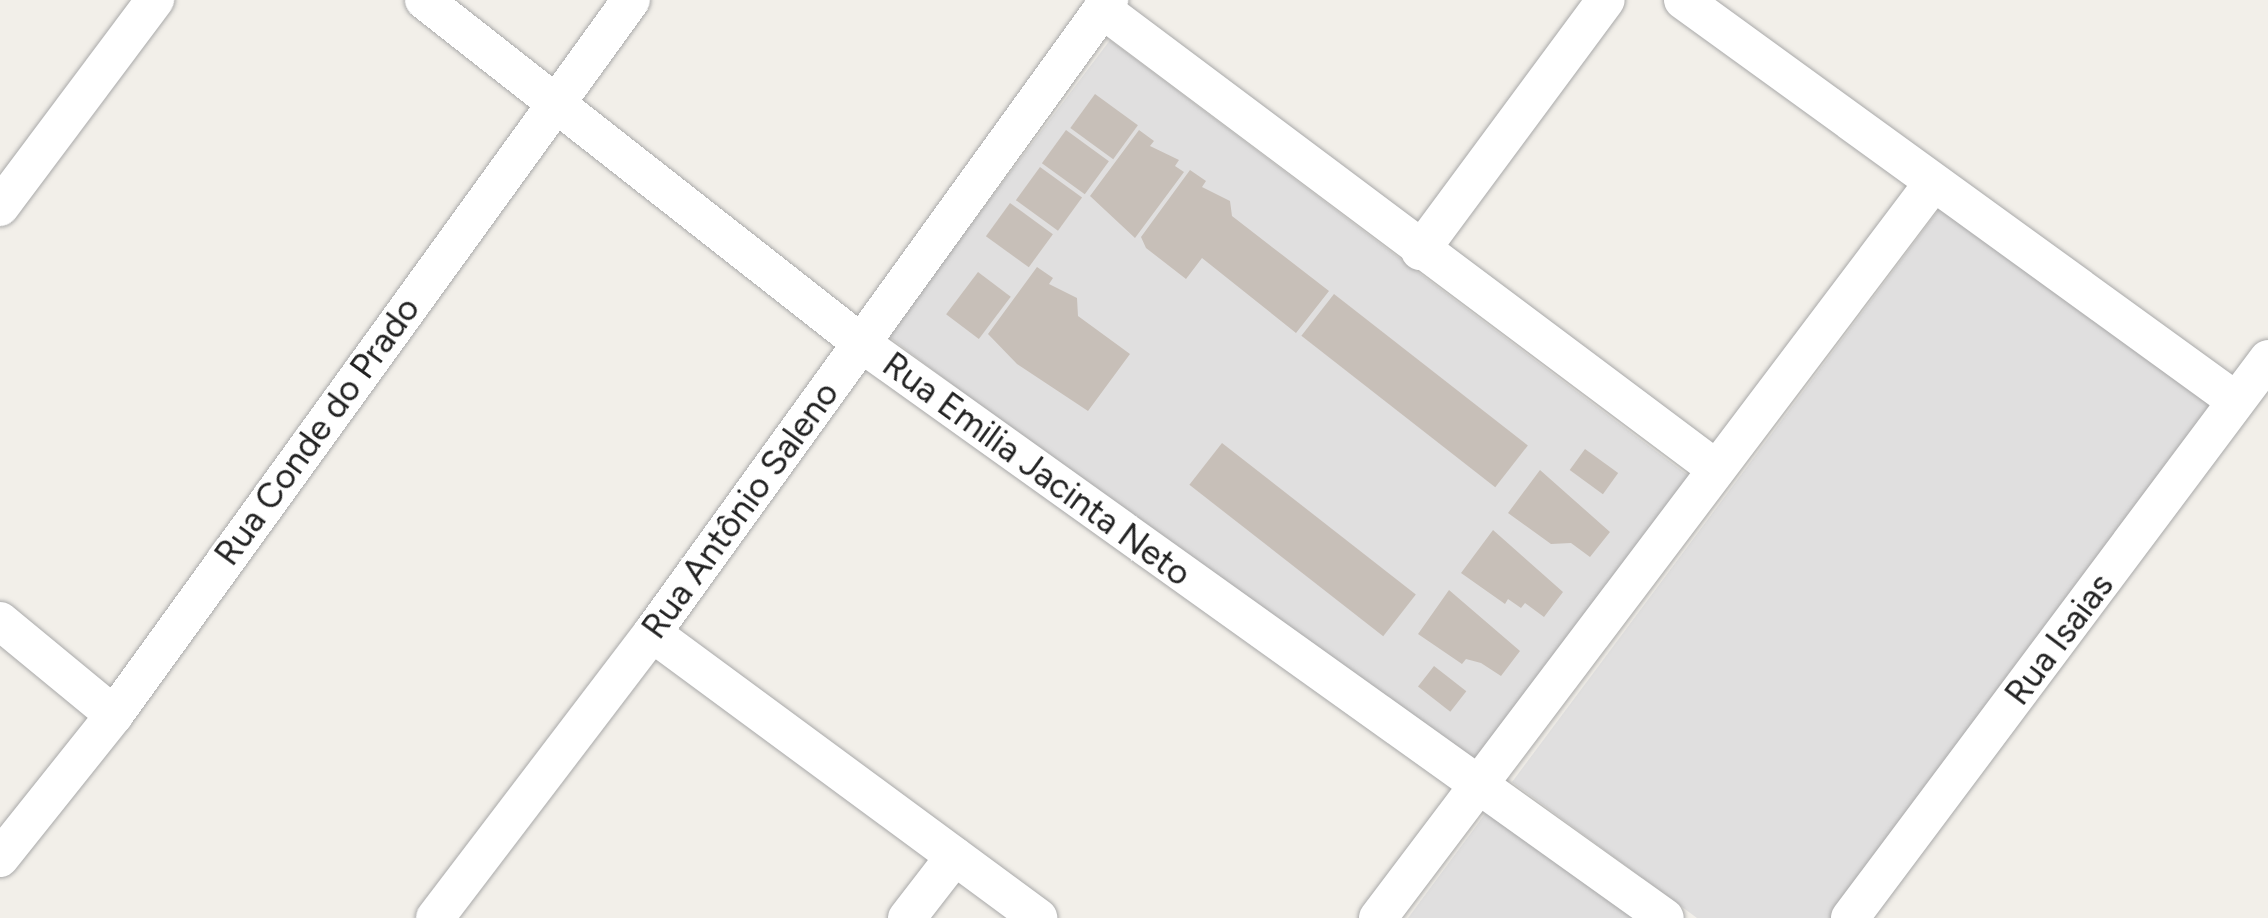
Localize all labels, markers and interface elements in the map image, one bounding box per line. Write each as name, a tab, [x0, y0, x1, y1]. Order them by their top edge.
street label: Rua Conde do Prado	[206, 289, 428, 573]
street label: Rua Emilia Jacinta Neto	[875, 343, 1199, 595]
street label: Rua Antônio Saleno	[633, 373, 847, 647]
street label: Rua Isaias	[1996, 565, 2122, 713]

